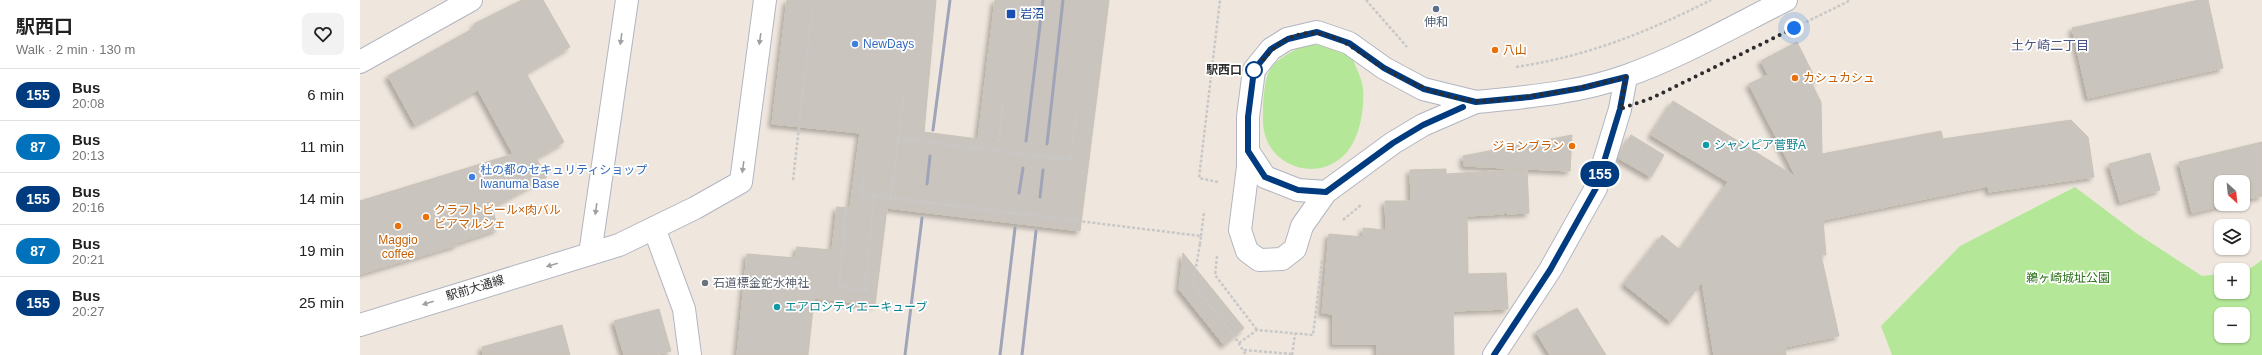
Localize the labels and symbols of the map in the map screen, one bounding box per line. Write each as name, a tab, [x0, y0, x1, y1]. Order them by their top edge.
marker: 伸和	[1431, 4, 1441, 14]
place label: 岩沼	[1020, 7, 1044, 21]
marker: 岩沼	[1005, 8, 1017, 20]
place label: 伸和	[1424, 15, 1448, 29]
your location	[1784, 18, 1804, 38]
one-way arrow	[618, 33, 624, 45]
one-way arrow	[757, 33, 763, 45]
place label: NewDays	[863, 37, 914, 51]
district label: 土ケ崎二丁目	[2011, 38, 2089, 53]
marker: NewDays	[850, 39, 860, 49]
place label: 八山	[1503, 43, 1527, 57]
marker: 八山	[1490, 45, 1500, 55]
marker: 駅西口	[1245, 61, 1263, 79]
place label: 駅西口	[1206, 63, 1242, 77]
place label: カシュカシュ	[1803, 71, 1875, 85]
marker: カシュカシュ	[1790, 73, 1800, 83]
place label: シャンピア菅野A	[1714, 138, 1806, 152]
place label: ジョンブラン	[1492, 139, 1564, 153]
marker: シャンピア菅野A	[1701, 140, 1711, 150]
marker: ジョンブラン	[1567, 141, 1577, 151]
one-way arrow	[740, 161, 746, 174]
line badge: 155	[1577, 161, 1623, 187]
place label: 杜の都のセキュリティショップ Iwanuma Base	[480, 163, 647, 191]
marker: 杜の都のセキュリティショップ Iwanuma Base	[467, 172, 477, 182]
north arrow	[2214, 175, 2250, 211]
place label: クラフトビール×肉バル ビアマルシェ	[434, 203, 561, 231]
one-way arrow	[593, 203, 599, 215]
marker: クラフトビール×肉バル ビアマルシェ	[421, 212, 431, 222]
marker: Maggio coffee	[393, 221, 403, 231]
place label: Maggio coffee	[378, 233, 418, 261]
one-way arrow	[546, 262, 558, 268]
park label: 鵜ヶ崎城址公園	[2026, 271, 2110, 285]
street label: 駅前大通線	[444, 273, 506, 303]
place label: 石道標金蛇水神社	[713, 276, 809, 290]
marker: 石道標金蛇水神社	[700, 278, 710, 288]
one-way arrow	[422, 300, 434, 306]
place label: エアロシティエーキューブ	[785, 300, 928, 314]
marker: エアロシティエーキューブ	[772, 302, 782, 312]

